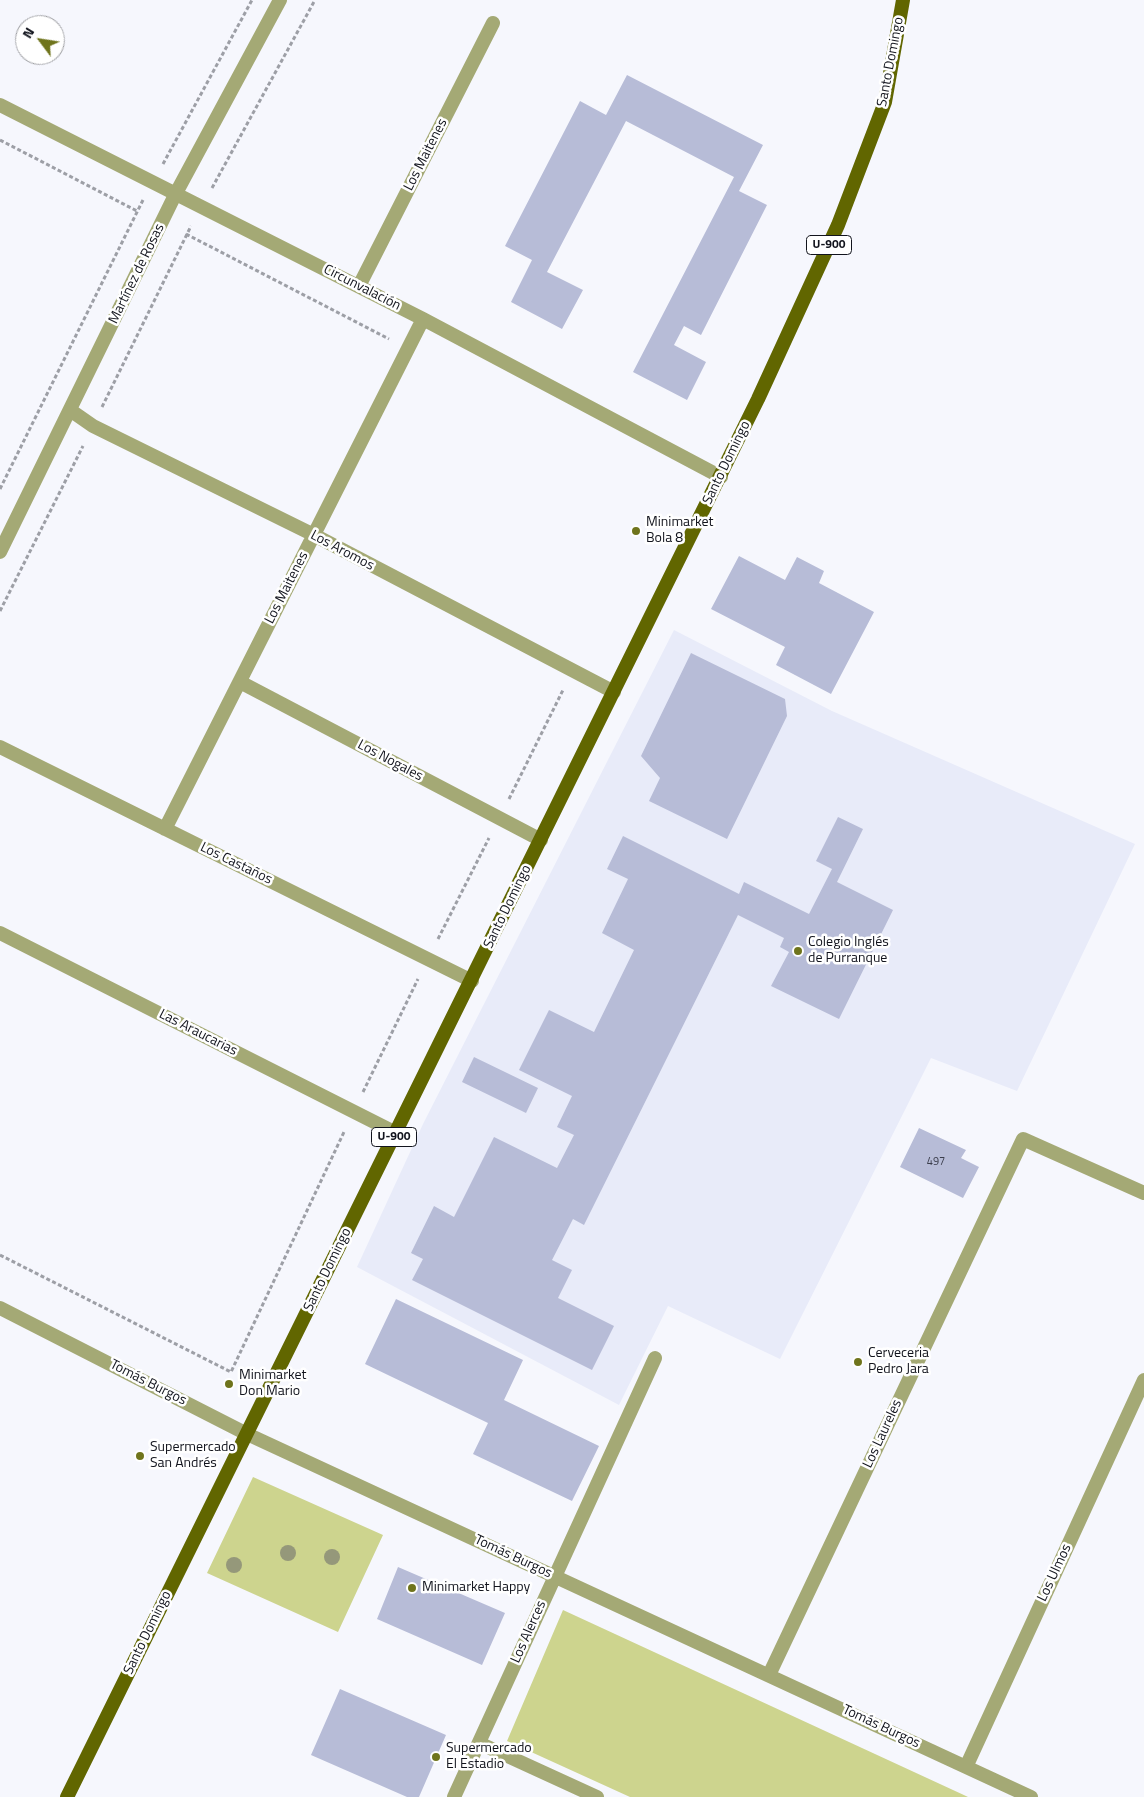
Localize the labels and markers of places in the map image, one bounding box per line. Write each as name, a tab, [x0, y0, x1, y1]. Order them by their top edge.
place label: Minimarket Bola 8	[646, 515, 713, 548]
marker: Minimarket Bola 8	[630, 525, 642, 537]
place label: Colegio Inglés de Purranque	[808, 935, 889, 968]
marker: Colegio Inglés de Purranque	[792, 945, 804, 957]
place label: Cerveceria Pedro Jara	[868, 1346, 929, 1378]
marker: Cerveceria Pedro Jara	[852, 1356, 864, 1368]
place label: Minimarket Don Mario	[239, 1368, 306, 1400]
marker: Minimarket Don Mario	[223, 1378, 235, 1390]
place label: Supermercado San Andrés	[150, 1440, 236, 1472]
marker: Supermercado San Andrés	[134, 1450, 146, 1462]
place label: Minimarket Happy	[422, 1580, 530, 1596]
marker: Minimarket Happy	[406, 1582, 418, 1594]
place label: Supermercado El Estadio	[446, 1741, 532, 1774]
marker: Supermercado El Estadio	[430, 1751, 442, 1763]

